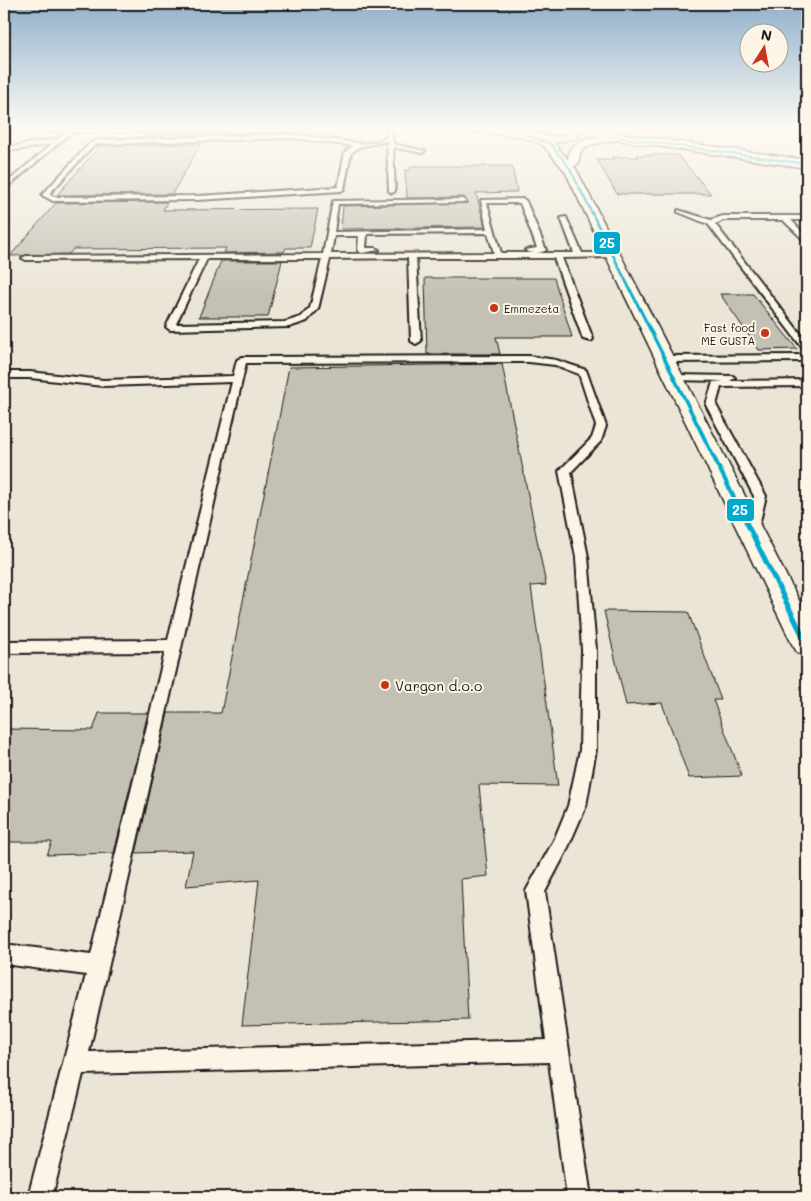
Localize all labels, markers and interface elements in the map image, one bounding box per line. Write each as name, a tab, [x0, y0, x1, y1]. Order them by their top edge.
north arrow	[738, 22, 788, 72]
text: N	[760, 24, 774, 45]
line badge: 25	[593, 231, 621, 255]
text: 25	[599, 233, 615, 252]
place label: Emmezeta	[504, 301, 559, 316]
marker: Emmezeta	[488, 302, 500, 314]
place label: Fast food ME GUSTA	[701, 320, 755, 348]
marker: Fast food ME GUSTA	[759, 327, 771, 339]
line badge: 25	[726, 498, 755, 522]
text: 25	[732, 500, 748, 519]
place label: Vargon d.o.o	[395, 676, 482, 695]
marker: Vargon d.o.o	[379, 679, 391, 691]

